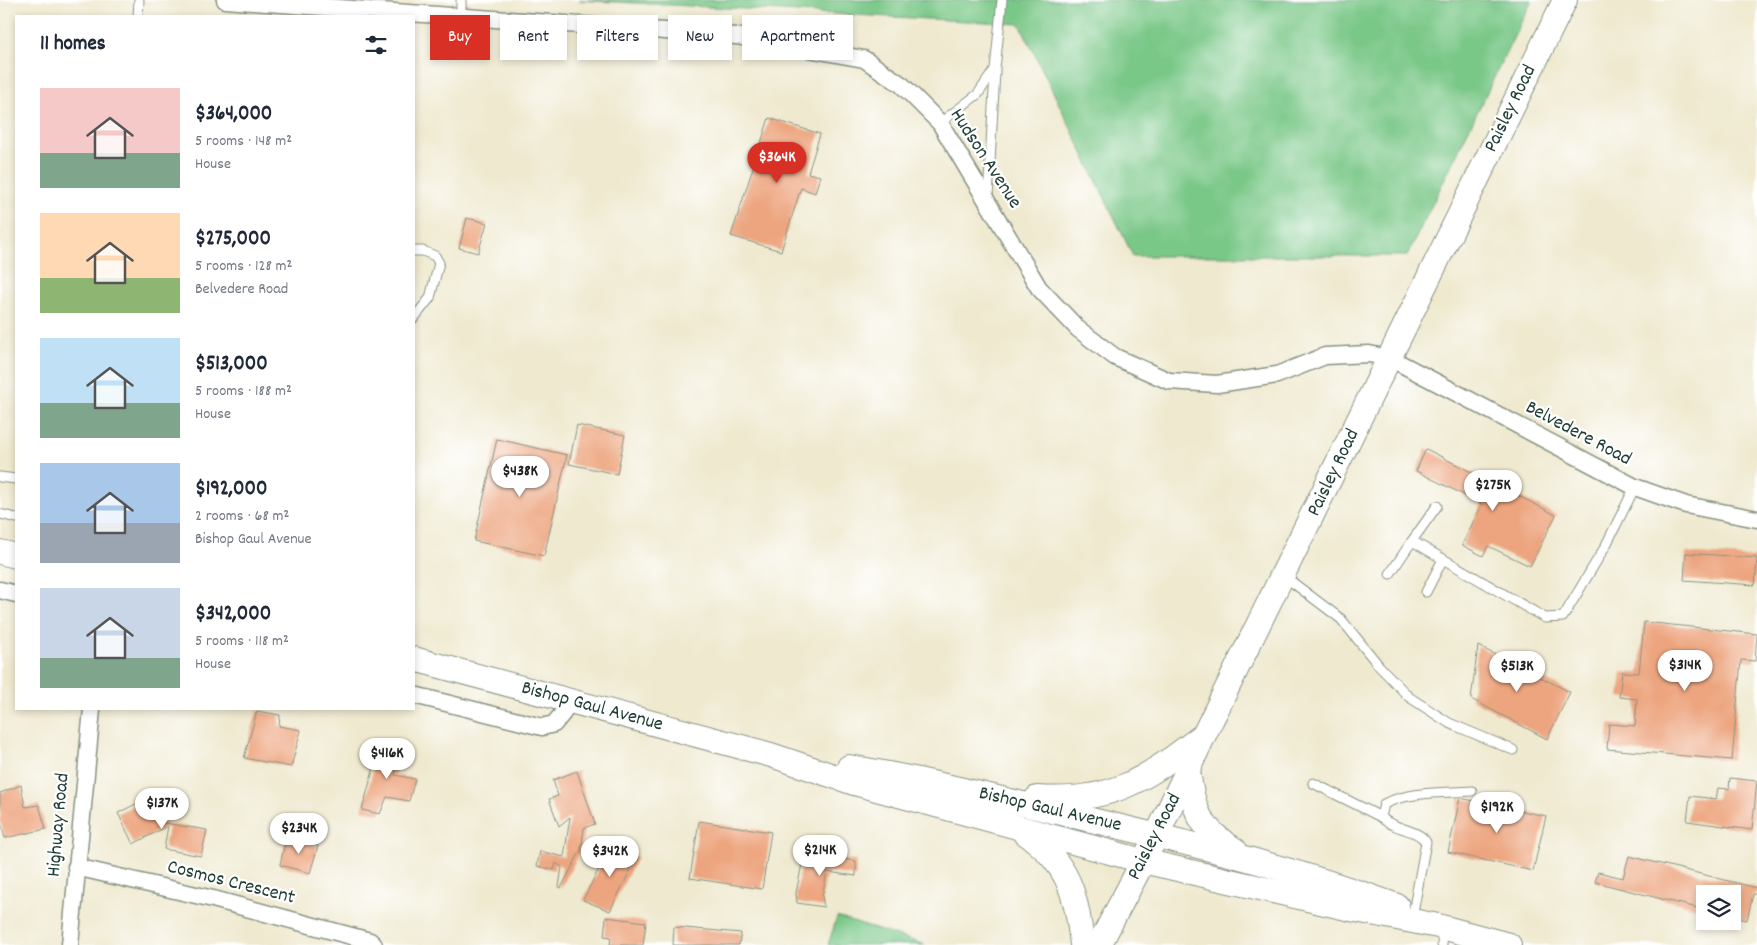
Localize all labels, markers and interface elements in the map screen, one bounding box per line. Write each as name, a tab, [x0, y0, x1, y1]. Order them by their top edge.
chip: Buy	[430, 15, 490, 60]
chip: Rent	[500, 15, 567, 60]
chip: Filters	[577, 15, 658, 60]
chip: New	[668, 15, 732, 60]
chip: Apartment	[742, 15, 853, 60]
text: 11 homes	[40, 30, 105, 60]
icon: filters	[362, 31, 390, 59]
street label: Paisley Road	[1478, 61, 1544, 157]
text: $364,000	[195, 100, 272, 130]
street label: Hudson Avenue	[942, 104, 1028, 215]
icon: home	[80, 108, 140, 168]
text: 5 rooms · 148 m²	[195, 130, 292, 153]
pin: $364K	[742, 142, 812, 184]
text: $364K	[758, 146, 796, 169]
text: House	[195, 153, 231, 176]
text: $275,000	[195, 225, 271, 255]
icon: home	[80, 233, 140, 293]
text: 5 rooms · 128 m²	[195, 255, 292, 278]
text: Belvedere Road	[195, 278, 288, 301]
text: $513,000	[195, 350, 268, 380]
icon: home	[80, 358, 140, 418]
text: 5 rooms · 188 m²	[195, 380, 292, 403]
street label: Belvedere Road	[1520, 394, 1636, 474]
text: House	[195, 403, 231, 426]
street label: Paisley Road	[1301, 425, 1367, 521]
pin: $438K	[485, 456, 555, 498]
text: $438K	[502, 460, 538, 483]
pin: $275K	[1458, 470, 1528, 512]
text: $275K	[1475, 474, 1511, 497]
text: $192,000	[195, 475, 267, 505]
icon: home	[80, 483, 140, 543]
text: 2 rooms · 68 m²	[195, 505, 289, 528]
text: Bishop Gaul Avenue	[195, 528, 311, 551]
text: $342,000	[195, 600, 271, 630]
icon: home	[80, 608, 140, 668]
text: 5 rooms · 118 m²	[195, 630, 289, 653]
pin: $513K	[1482, 650, 1552, 693]
pin: $314K	[1650, 650, 1720, 692]
text: House	[195, 653, 231, 676]
text: $314K	[1669, 654, 1701, 677]
text: $513K	[1500, 655, 1534, 678]
street label: Bishop Gaul Avenue	[518, 675, 666, 739]
pin: $416K	[352, 738, 422, 780]
text: $416K	[370, 742, 404, 765]
street label: Highway Road	[41, 772, 77, 878]
street label: Bishop Gaul Avenue	[976, 780, 1124, 840]
pin: $137K	[127, 788, 197, 830]
street label: Paisley Road	[1121, 789, 1189, 885]
text: $137K	[146, 792, 178, 815]
pin: $192K	[1462, 792, 1532, 834]
text: $192K	[1480, 796, 1514, 819]
pin: $234K	[264, 812, 334, 855]
text: $234K	[281, 817, 317, 840]
pin: $214K	[785, 834, 855, 877]
pin: $342K	[575, 836, 645, 878]
text: $214K	[804, 839, 836, 862]
text: $342K	[592, 840, 628, 863]
street label: Cosmos Crescent	[164, 854, 298, 912]
map controls	[1696, 885, 1741, 930]
button: layers	[1696, 885, 1741, 930]

